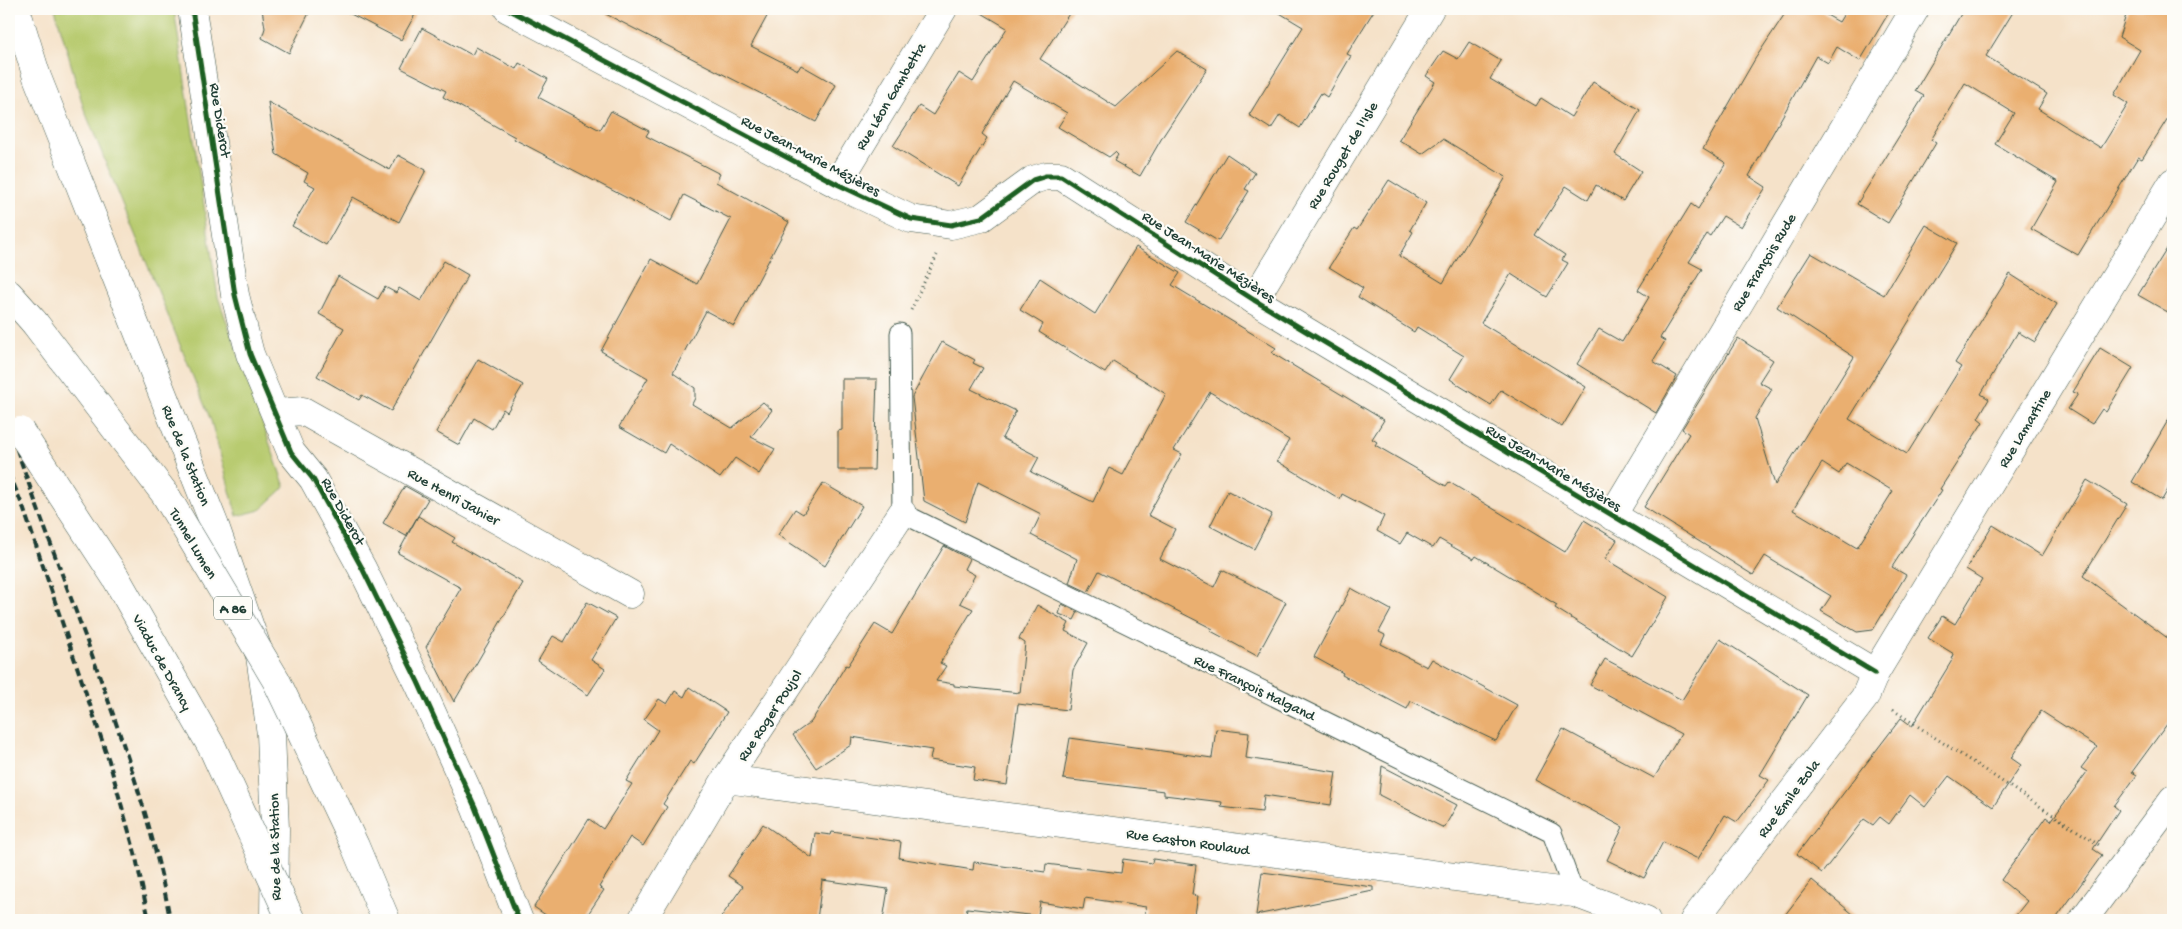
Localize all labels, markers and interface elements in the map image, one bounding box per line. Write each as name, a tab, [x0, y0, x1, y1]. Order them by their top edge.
street label: Rue Léon Gambetta	[852, 39, 931, 154]
street label: Rue Diderot	[204, 82, 234, 161]
street label: Rue Rouget de l'Isle	[1305, 99, 1383, 213]
street label: Rue Jean-Marie Mézières	[737, 112, 883, 201]
street label: Rue Jean-Marie Mézières	[1138, 208, 1278, 308]
street label: Rue François Rude	[1728, 210, 1801, 315]
street label: Rue Lamartine	[1995, 386, 2056, 472]
street label: Rue de la Station	[157, 403, 214, 509]
street label: Rue Jean-Marie Mézières	[1482, 421, 1624, 517]
street label: Rue Henri Jahier	[404, 465, 504, 531]
street label: Rue Diderot	[316, 475, 369, 551]
street label: Tunnel Lumen	[164, 504, 221, 583]
road number: A 86	[214, 596, 252, 620]
street label: Viaduc de Drancy	[127, 611, 195, 715]
street label: Rue François Halgand	[1190, 652, 1319, 727]
street label: Rue Roger Poujol	[734, 667, 807, 765]
street label: Rue Émile Zola	[1754, 756, 1825, 842]
street label: Rue de la Station	[266, 793, 286, 901]
street label: Rue Gaston Roulaud	[1125, 825, 1252, 861]

